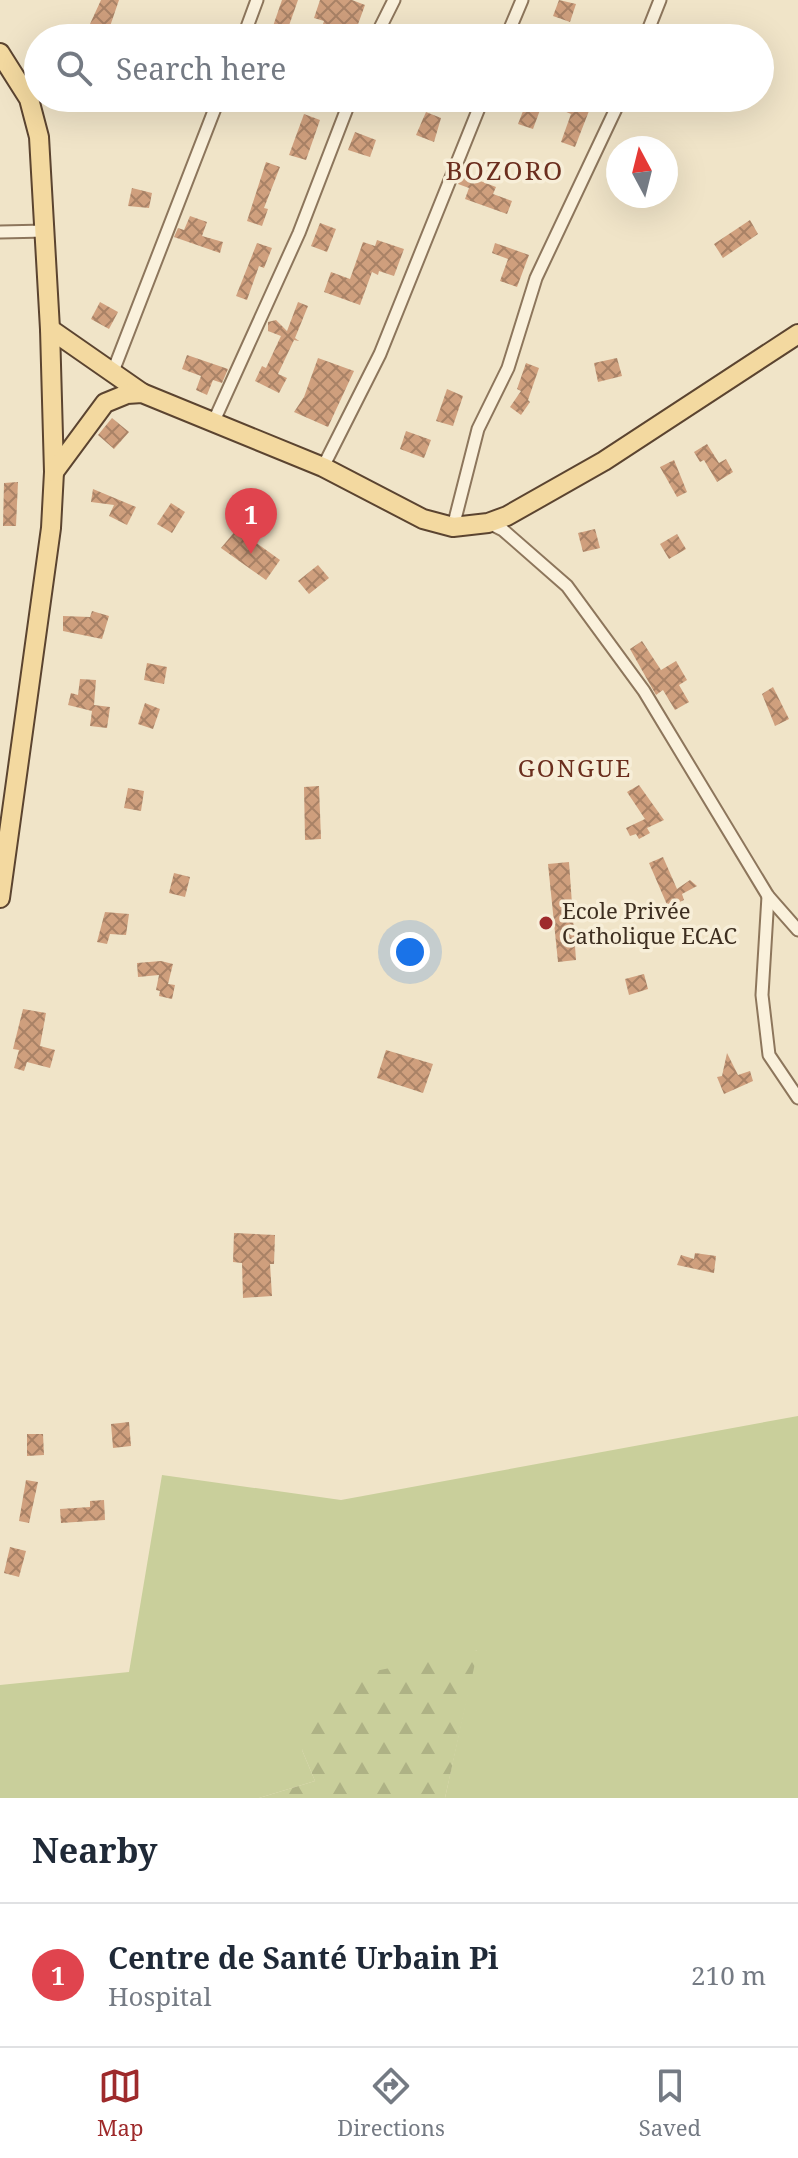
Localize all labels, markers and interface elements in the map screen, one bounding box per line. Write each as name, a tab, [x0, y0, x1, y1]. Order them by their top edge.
search box	[24, 24, 774, 112]
icon: search	[52, 46, 96, 90]
text: Search here	[116, 48, 286, 89]
north arrow	[606, 136, 678, 208]
district label: BOZORO	[446, 152, 564, 188]
pin: 1	[225, 488, 277, 554]
district label: GONGUE	[518, 751, 632, 784]
place label: Ecole Privée Catholique ECAC	[562, 895, 737, 950]
marker: Ecole Privée Catholique ECAC	[537, 914, 555, 932]
your location	[390, 932, 430, 972]
text: Nearby	[32, 1827, 158, 1873]
text: Centre de Santé Urbain Pi	[108, 1937, 499, 1978]
text: 1	[51, 1957, 65, 1993]
text: 210 m	[691, 1957, 766, 1993]
text: Hospital	[108, 1978, 211, 2014]
tab: Map	[97, 2064, 143, 2142]
tab: Directions	[337, 2064, 445, 2142]
tab: Saved	[639, 2064, 701, 2142]

